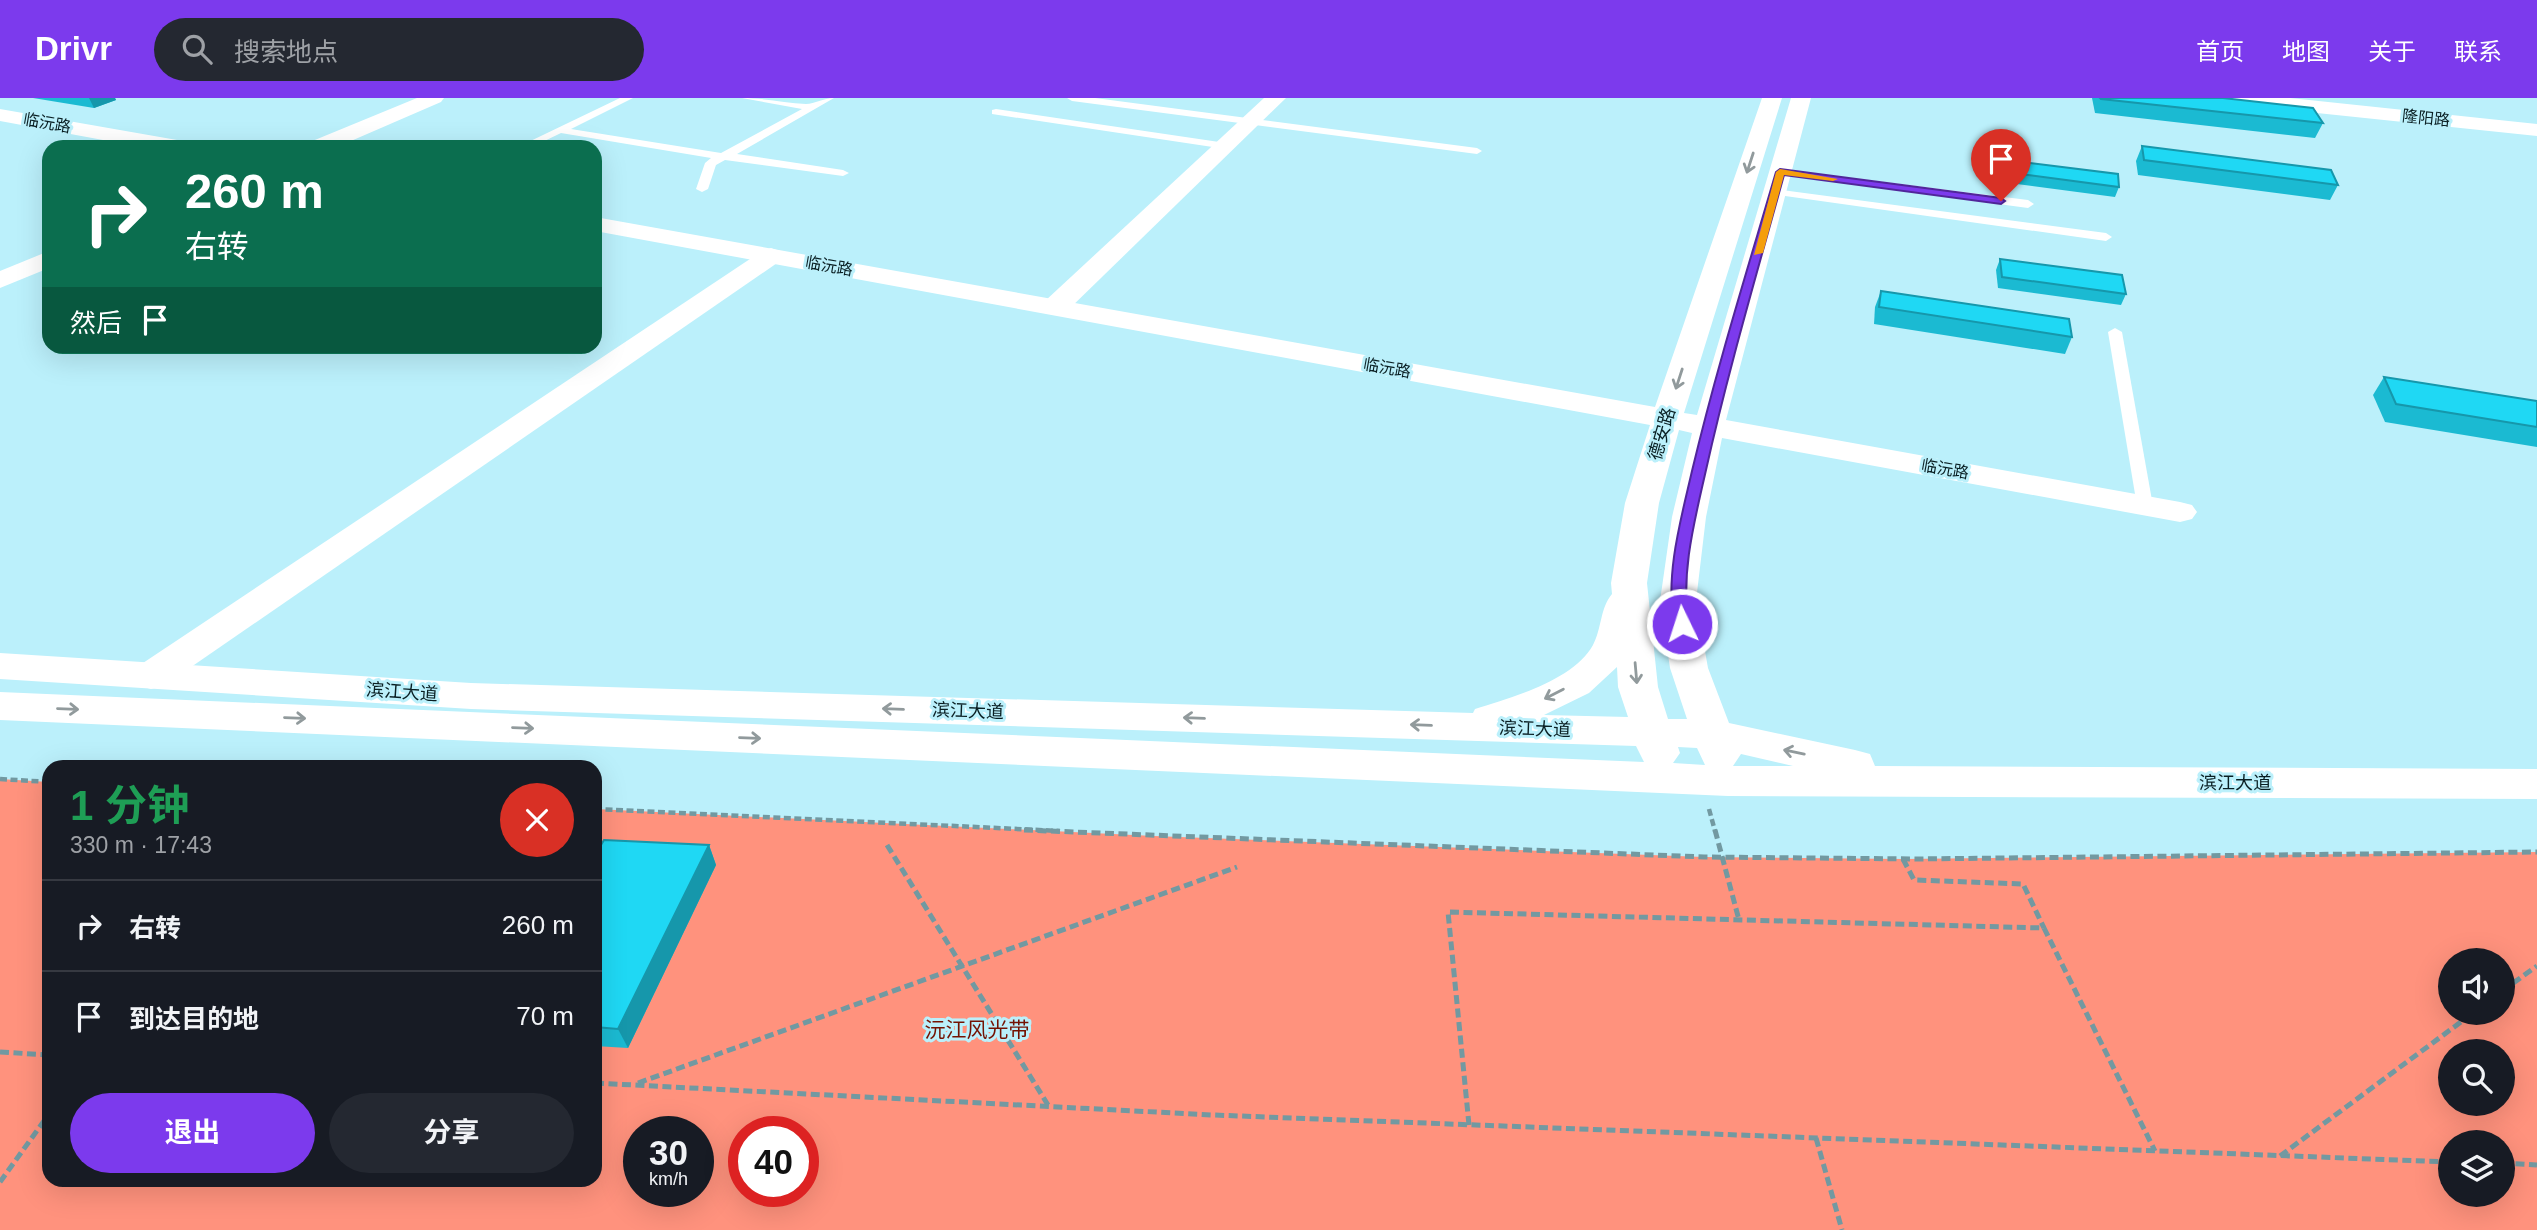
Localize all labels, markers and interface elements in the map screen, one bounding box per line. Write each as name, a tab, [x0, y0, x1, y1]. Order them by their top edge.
search box	[154, 18, 644, 81]
text: Drivr	[35, 30, 112, 67]
icon: search	[178, 30, 216, 68]
text: 搜索地点	[234, 37, 338, 67]
text: 首页	[2196, 38, 2244, 65]
text: 地图	[2282, 38, 2330, 65]
text: 关于	[2368, 38, 2416, 65]
text: 联系	[2454, 38, 2502, 65]
street label: 隆阳路	[2401, 107, 2451, 129]
street label: 临沅路	[22, 110, 72, 136]
pin	[1971, 129, 2031, 201]
icon: arrive	[1982, 140, 2020, 178]
one-way arrow	[1743, 151, 1755, 173]
text: 260 m	[185, 164, 324, 218]
icon: right	[70, 168, 161, 259]
text: 右转	[185, 229, 249, 265]
street label: 临沅路	[804, 253, 854, 279]
icon: arrive	[136, 301, 174, 339]
text: 然后	[70, 308, 122, 338]
street label: 临沅路	[1362, 355, 1412, 381]
one-way arrow	[1672, 367, 1684, 389]
street label: 德安路	[1645, 405, 1679, 463]
street label: 临沅路	[1920, 456, 1970, 482]
position arrow	[1645, 587, 1719, 661]
one-way arrow	[1630, 661, 1643, 684]
street label: 滨江大道	[365, 680, 439, 704]
one-way arrow	[1544, 688, 1565, 702]
street label: 滨江大道	[932, 700, 1004, 722]
one-way arrow	[56, 702, 79, 715]
one-way arrow	[882, 702, 905, 716]
one-way arrow	[284, 712, 307, 725]
one-way arrow	[1183, 712, 1206, 725]
street label: 滨江大道	[1499, 718, 1571, 740]
one-way arrow	[1410, 719, 1433, 732]
one-way arrow	[511, 722, 534, 735]
one-way arrow	[738, 732, 761, 745]
one-way arrow	[1783, 745, 1806, 759]
street label: 滨江大道	[2199, 773, 2271, 793]
text: 1 分钟	[70, 782, 189, 829]
button: close	[500, 783, 574, 857]
text: 330 m · 17:43	[70, 832, 212, 858]
icon: right	[70, 907, 108, 945]
text: 260 m	[502, 910, 574, 940]
text: 右转	[129, 913, 181, 943]
map controls	[2438, 948, 2515, 1207]
button: sound	[2438, 948, 2515, 1025]
icon: arrive	[70, 998, 108, 1036]
text: 70 m	[516, 1001, 574, 1031]
text: 到达目的地	[129, 1004, 259, 1034]
park label: 沅江风光带	[925, 1018, 1030, 1041]
button: search	[2438, 1039, 2515, 1116]
button: 退出	[70, 1093, 315, 1173]
button: 分享	[329, 1093, 574, 1173]
speed limit sign: 40	[728, 1116, 819, 1207]
button: layers	[2438, 1130, 2515, 1207]
text: 30	[649, 1133, 688, 1172]
text: km/h	[649, 1169, 688, 1189]

